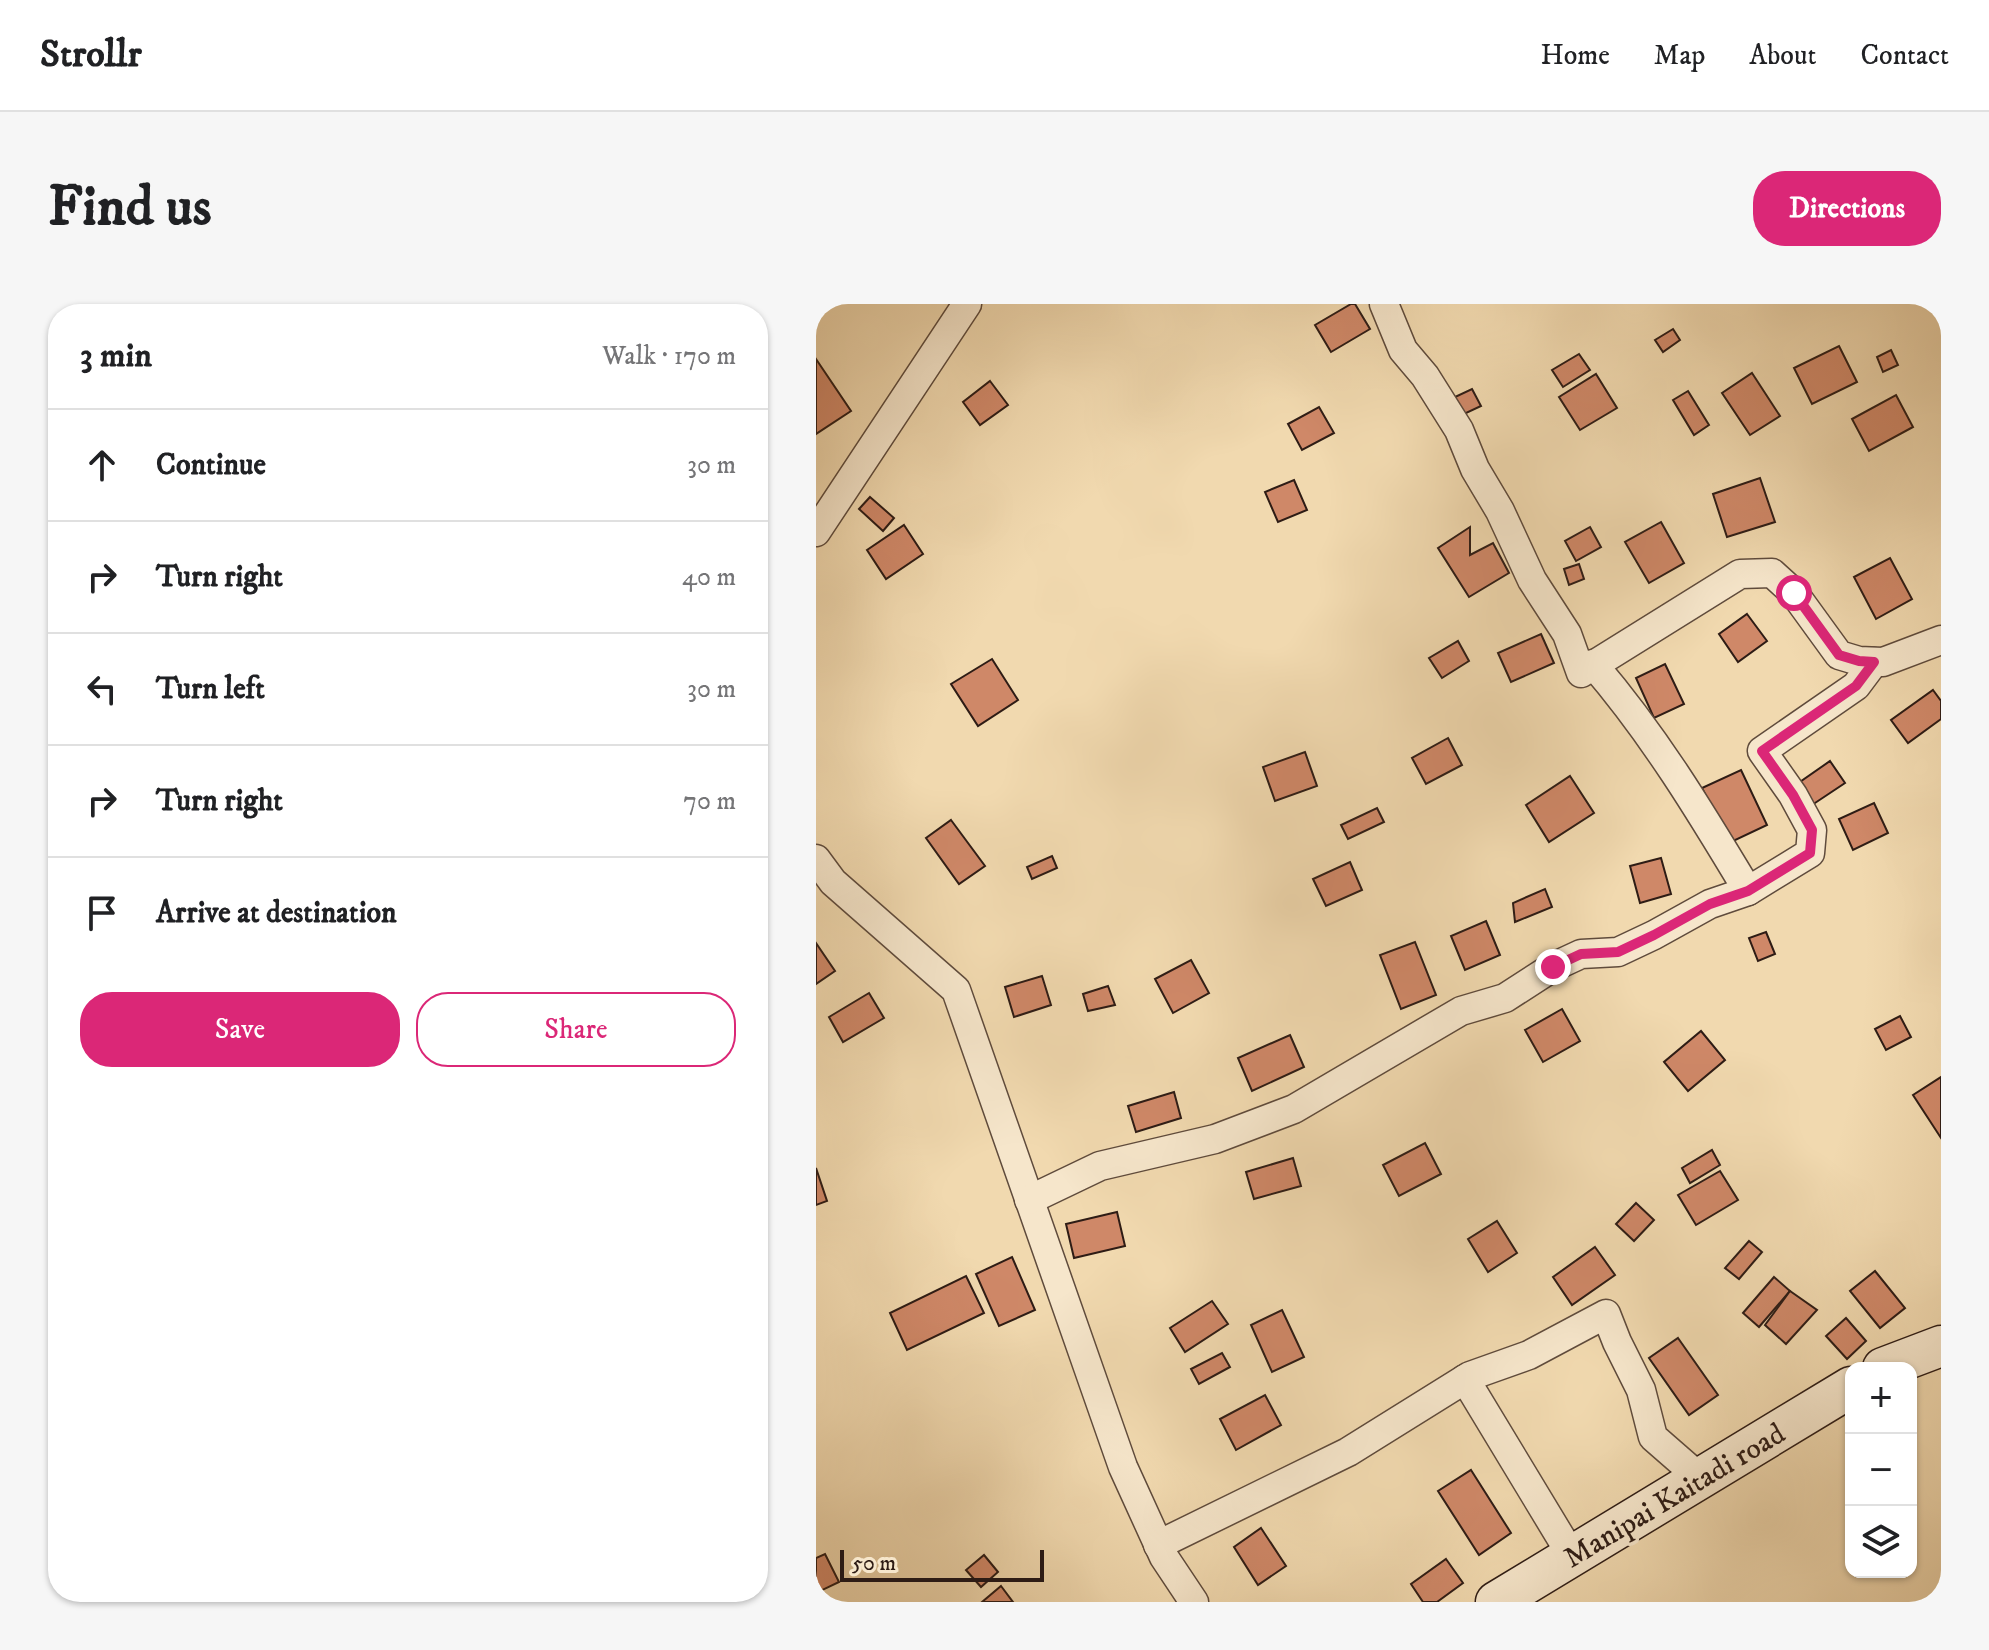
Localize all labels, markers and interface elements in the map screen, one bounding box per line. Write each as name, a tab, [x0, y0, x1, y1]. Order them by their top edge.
text: Strollr	[40, 31, 142, 79]
text: Home	[1541, 38, 1610, 73]
text: Map	[1654, 38, 1705, 73]
text: About	[1749, 38, 1816, 73]
text: Contact	[1860, 38, 1949, 73]
button: Directions	[1753, 171, 1941, 246]
text: Find us	[48, 173, 212, 243]
text: 3 min	[80, 335, 152, 377]
text: Walk · 170 m	[602, 340, 736, 373]
icon: ahead	[80, 443, 124, 487]
text: Continue	[156, 447, 266, 484]
text: 30 m	[687, 449, 736, 482]
icon: right	[80, 555, 124, 599]
text: Turn right	[156, 559, 283, 596]
text: 40 m	[682, 561, 736, 594]
route start	[1776, 575, 1812, 611]
icon: left	[80, 667, 124, 711]
text: Turn left	[156, 671, 265, 708]
text: 30 m	[687, 673, 736, 706]
icon: right	[80, 779, 124, 823]
text: Turn right	[156, 783, 283, 820]
text: 70 m	[683, 785, 736, 818]
icon: arrive	[80, 891, 124, 935]
text: Arrive at destination	[156, 895, 397, 932]
route end	[1535, 949, 1571, 985]
button: Save	[80, 992, 400, 1067]
button: Share	[416, 992, 736, 1067]
map controls	[1845, 1362, 1917, 1578]
button: +	[1845, 1362, 1917, 1434]
street label: Manipai Kaitadi road	[1557, 1416, 1792, 1577]
button: −	[1845, 1434, 1917, 1506]
button: layers	[1845, 1506, 1917, 1578]
scale bar	[840, 1546, 1044, 1582]
text: 50 m	[852, 1550, 896, 1577]

